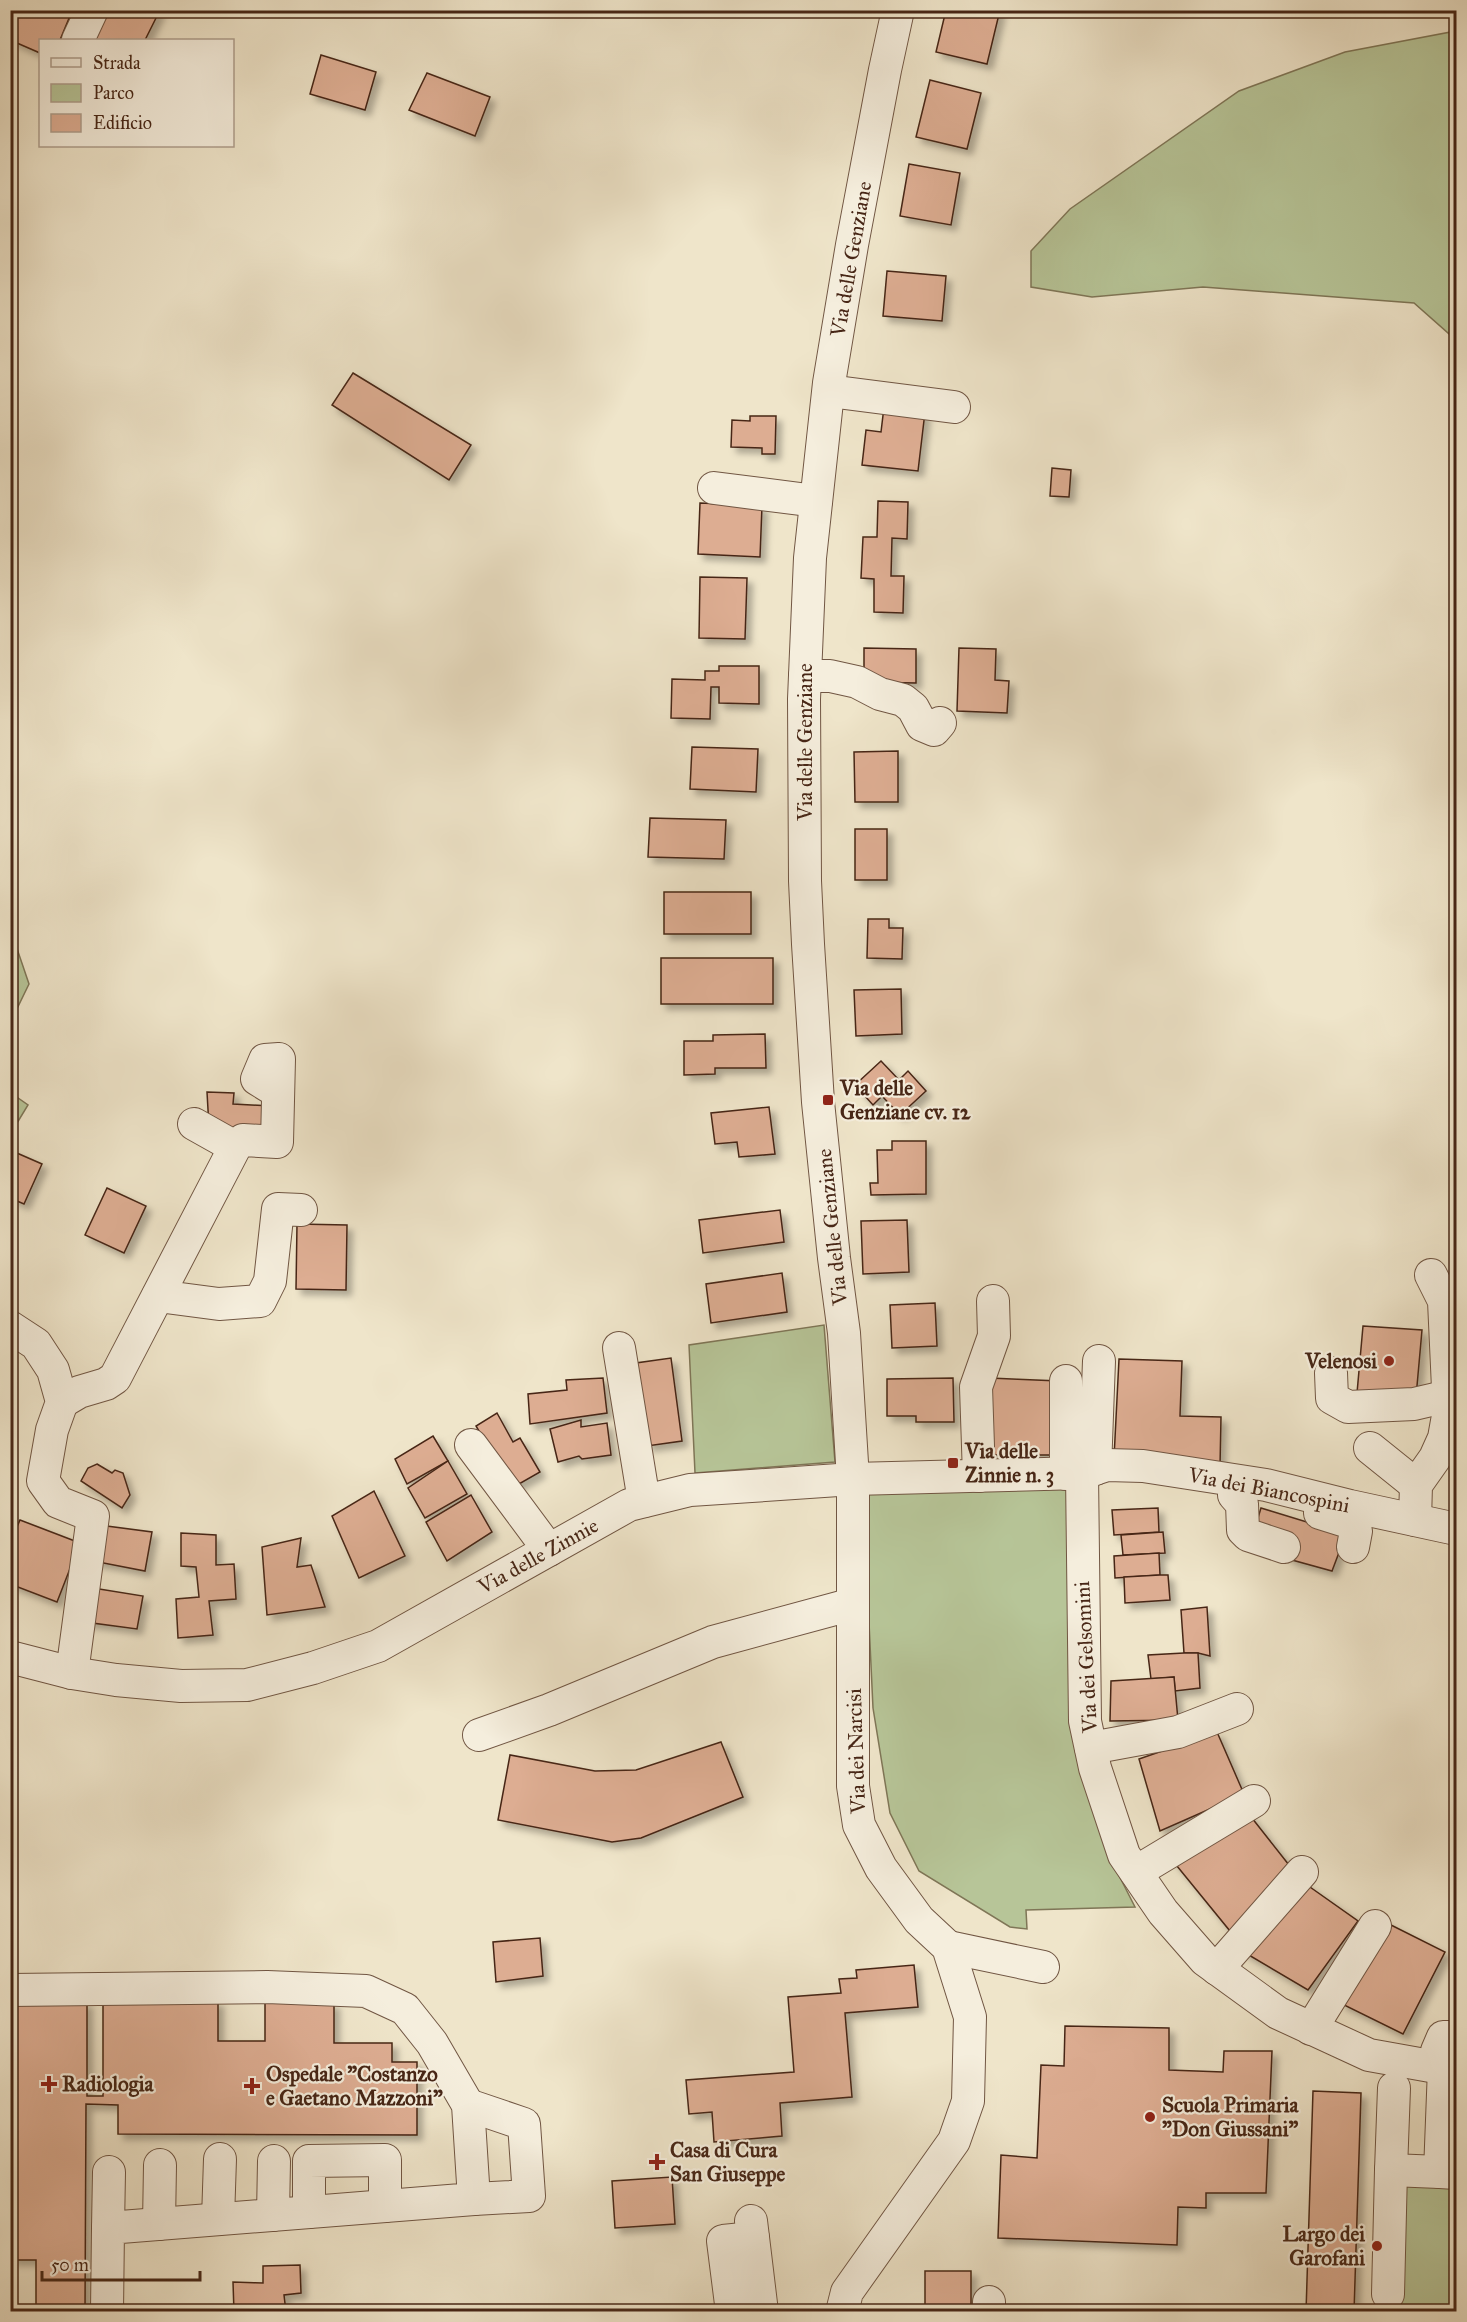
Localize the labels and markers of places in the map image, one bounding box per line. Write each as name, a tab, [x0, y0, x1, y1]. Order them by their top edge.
place label: Via delle Genziane cv. 12	[839, 1075, 971, 1125]
marker: Via delle Genziane cv. 12	[821, 1093, 835, 1107]
place label: Velenosi	[1304, 1348, 1377, 1374]
marker: Velenosi	[1382, 1354, 1396, 1368]
place label: Via delle Zinnie n. 3	[964, 1438, 1054, 1488]
marker: Via delle Zinnie n. 3	[946, 1456, 960, 1470]
place label: Ospedale "Costanzo e Gaetano Mazzoni"	[266, 2061, 443, 2111]
place label: Radiologia	[62, 2071, 154, 2097]
marker: Radiologia	[40, 2075, 58, 2093]
marker: Ospedale "Costanzo e Gaetano Mazzoni"	[243, 2077, 261, 2095]
place label: Scuola Primaria "Don Giussani"	[1162, 2092, 1300, 2142]
marker: Scuola Primaria "Don Giussani"	[1143, 2110, 1157, 2124]
place label: Casa di Cura San Giuseppe	[670, 2137, 785, 2187]
marker: Casa di Cura San Giuseppe	[648, 2153, 666, 2171]
place label: Largo dei Garofani	[1283, 2221, 1365, 2271]
marker: Largo dei Garofani	[1370, 2239, 1384, 2253]

